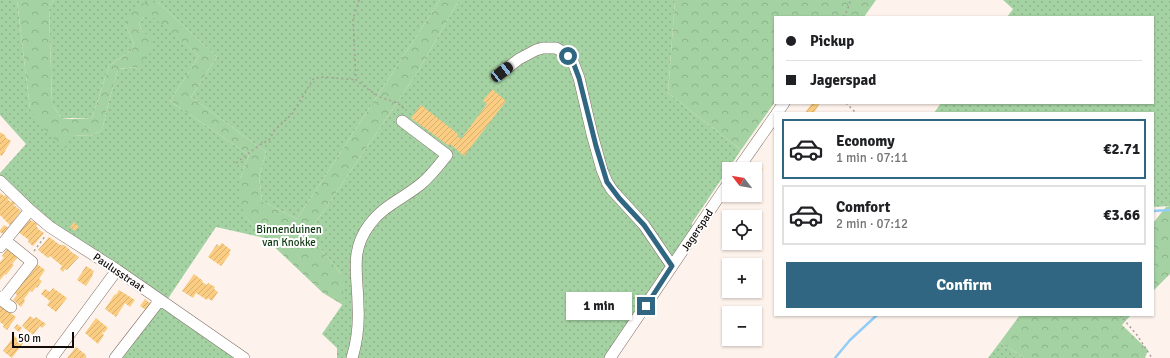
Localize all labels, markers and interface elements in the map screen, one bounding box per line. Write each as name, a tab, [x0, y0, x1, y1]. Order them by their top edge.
text: Pickup	[810, 32, 854, 50]
route start	[559, 47, 577, 65]
car	[489, 60, 515, 84]
text: Jagerspad	[810, 71, 876, 89]
icon: car	[788, 131, 824, 167]
text: Economy	[836, 132, 895, 150]
text: €2.71	[1103, 140, 1140, 158]
text: 1 min · 07:11	[836, 150, 908, 166]
north arrow	[722, 162, 762, 202]
map controls	[722, 162, 762, 346]
icon: car	[788, 197, 824, 233]
text: Comfort	[836, 198, 890, 216]
text: €3.66	[1103, 206, 1140, 224]
street label: Jagerspad	[679, 207, 716, 254]
button: locate	[722, 210, 762, 250]
text: 2 min · 07:12	[836, 216, 908, 232]
park label: Binnenduinen van Knokke	[256, 223, 322, 249]
street label: Paulusstraat	[91, 251, 147, 294]
button: +	[722, 258, 762, 298]
button: Confirm	[786, 262, 1142, 308]
callout: 1 min	[566, 292, 632, 320]
route end	[637, 297, 655, 315]
text: 1 min	[583, 298, 615, 314]
button: −	[722, 306, 762, 346]
scale bar	[12, 330, 74, 349]
text: 50 m	[18, 332, 41, 345]

